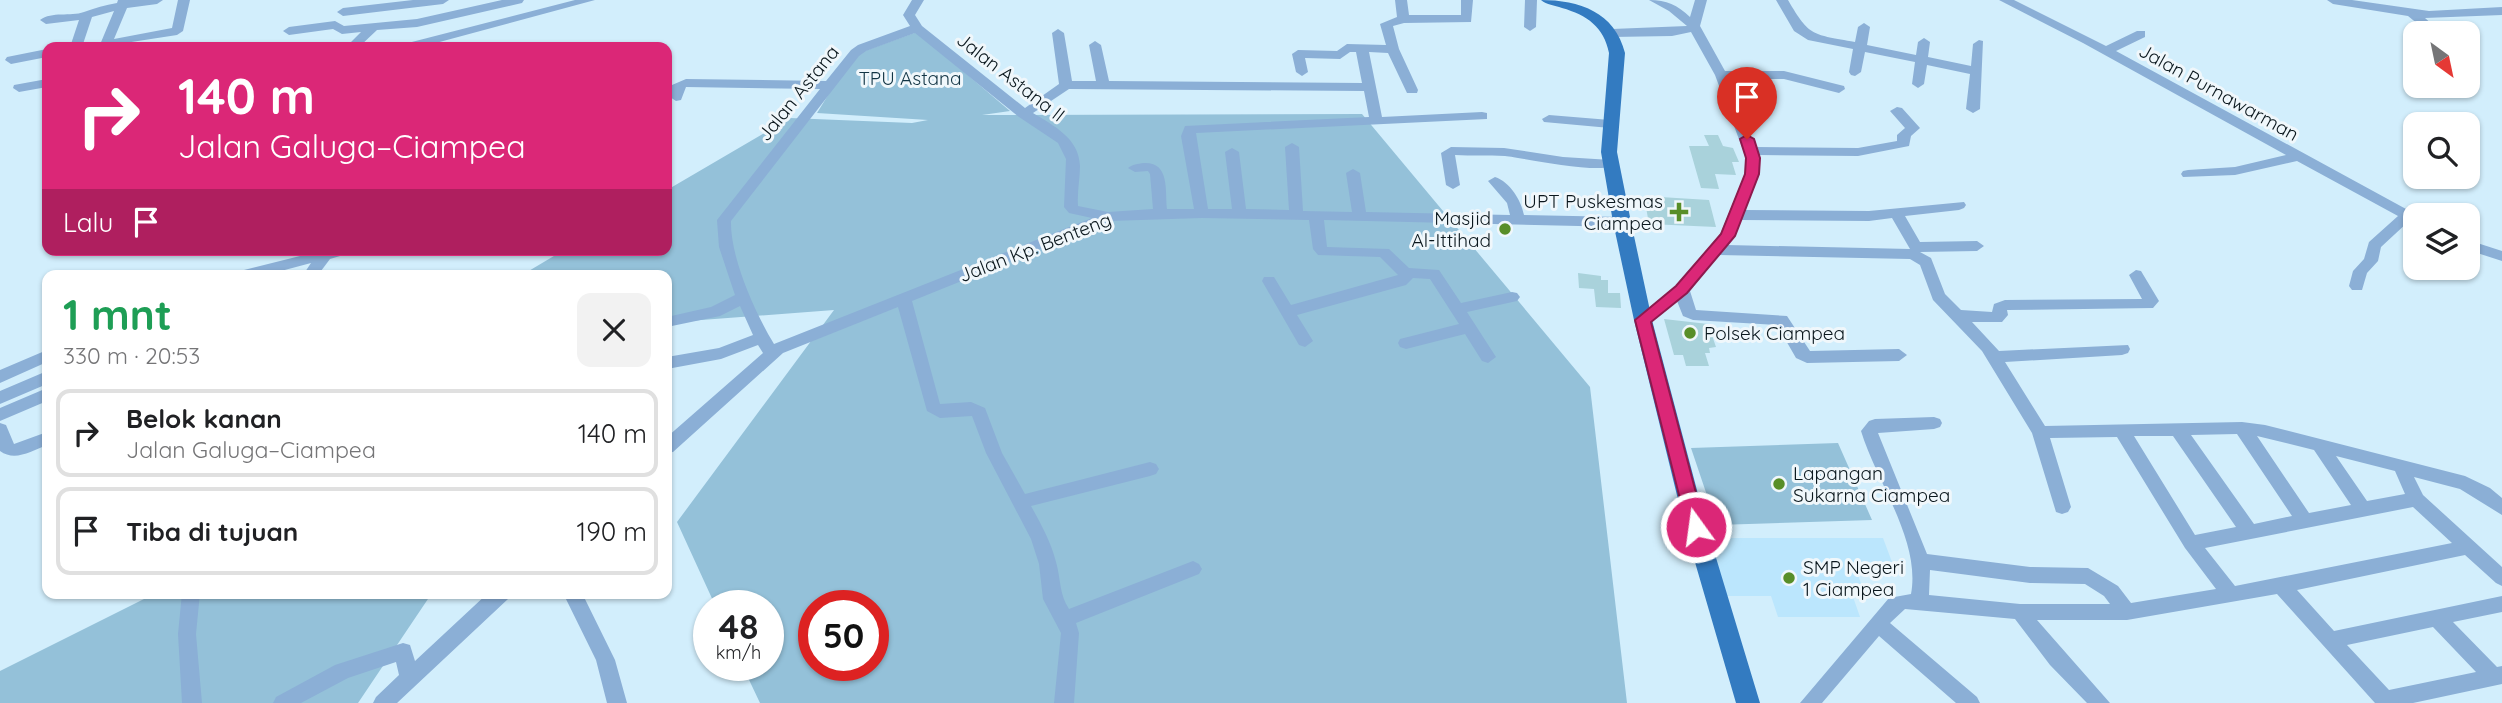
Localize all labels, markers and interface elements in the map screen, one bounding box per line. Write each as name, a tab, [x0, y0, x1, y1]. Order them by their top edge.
north arrow	[2403, 21, 2480, 98]
map controls	[2403, 21, 2480, 280]
street label: Jalan Astana II	[952, 27, 1070, 127]
street label: Jalan Purnawarman	[2135, 38, 2303, 146]
street label: Jalan Astana	[752, 40, 844, 146]
text: 140 m	[178, 65, 315, 126]
park label: TPU Astana	[858, 66, 962, 90]
pin	[1717, 67, 1777, 139]
icon: right	[63, 70, 154, 161]
icon: arrive	[1728, 78, 1766, 116]
button: search	[2403, 112, 2480, 189]
text: Jalan Galuga–Ciampea	[178, 126, 526, 166]
place label: UPT Puskesmas Ciampea	[1523, 189, 1663, 235]
marker: UPT Puskesmas Ciampea	[1669, 202, 1689, 222]
icon: arrive	[127, 203, 165, 241]
button: layers	[2403, 203, 2480, 280]
text: Lalu	[63, 206, 113, 239]
place label: Masjid Al-Ittihad	[1411, 206, 1491, 252]
street label: Jalan Kp. Benteng	[955, 207, 1115, 287]
marker: Masjid Al-Ittihad	[1497, 221, 1513, 237]
text: 1 mnt	[63, 288, 172, 341]
button: close	[577, 293, 651, 367]
place label: Polsek Ciampea	[1704, 321, 1845, 345]
marker: Polsek Ciampea	[1682, 325, 1698, 341]
text: 330 m · 20:53	[63, 341, 200, 370]
text: Belok kanan	[126, 402, 282, 435]
icon: right	[67, 414, 105, 452]
text: 140 m	[578, 417, 647, 450]
text: Jalan Galuga–Ciampea	[126, 435, 376, 464]
place label: Lapangan Sukarna Ciampea	[1793, 461, 1950, 507]
marker: Lapangan Sukarna Ciampea	[1771, 476, 1787, 492]
position arrow	[1659, 490, 1733, 564]
icon: arrive	[67, 512, 105, 550]
text: Tiba di tujuan	[126, 515, 298, 548]
text: 190 m	[577, 515, 647, 548]
place label: SMP Negeri 1 Ciampea	[1803, 555, 1904, 601]
marker: SMP Negeri 1 Ciampea	[1781, 570, 1797, 586]
speed limit sign: 50	[798, 590, 889, 681]
text: 48	[719, 604, 758, 648]
text: km/h	[716, 641, 761, 664]

